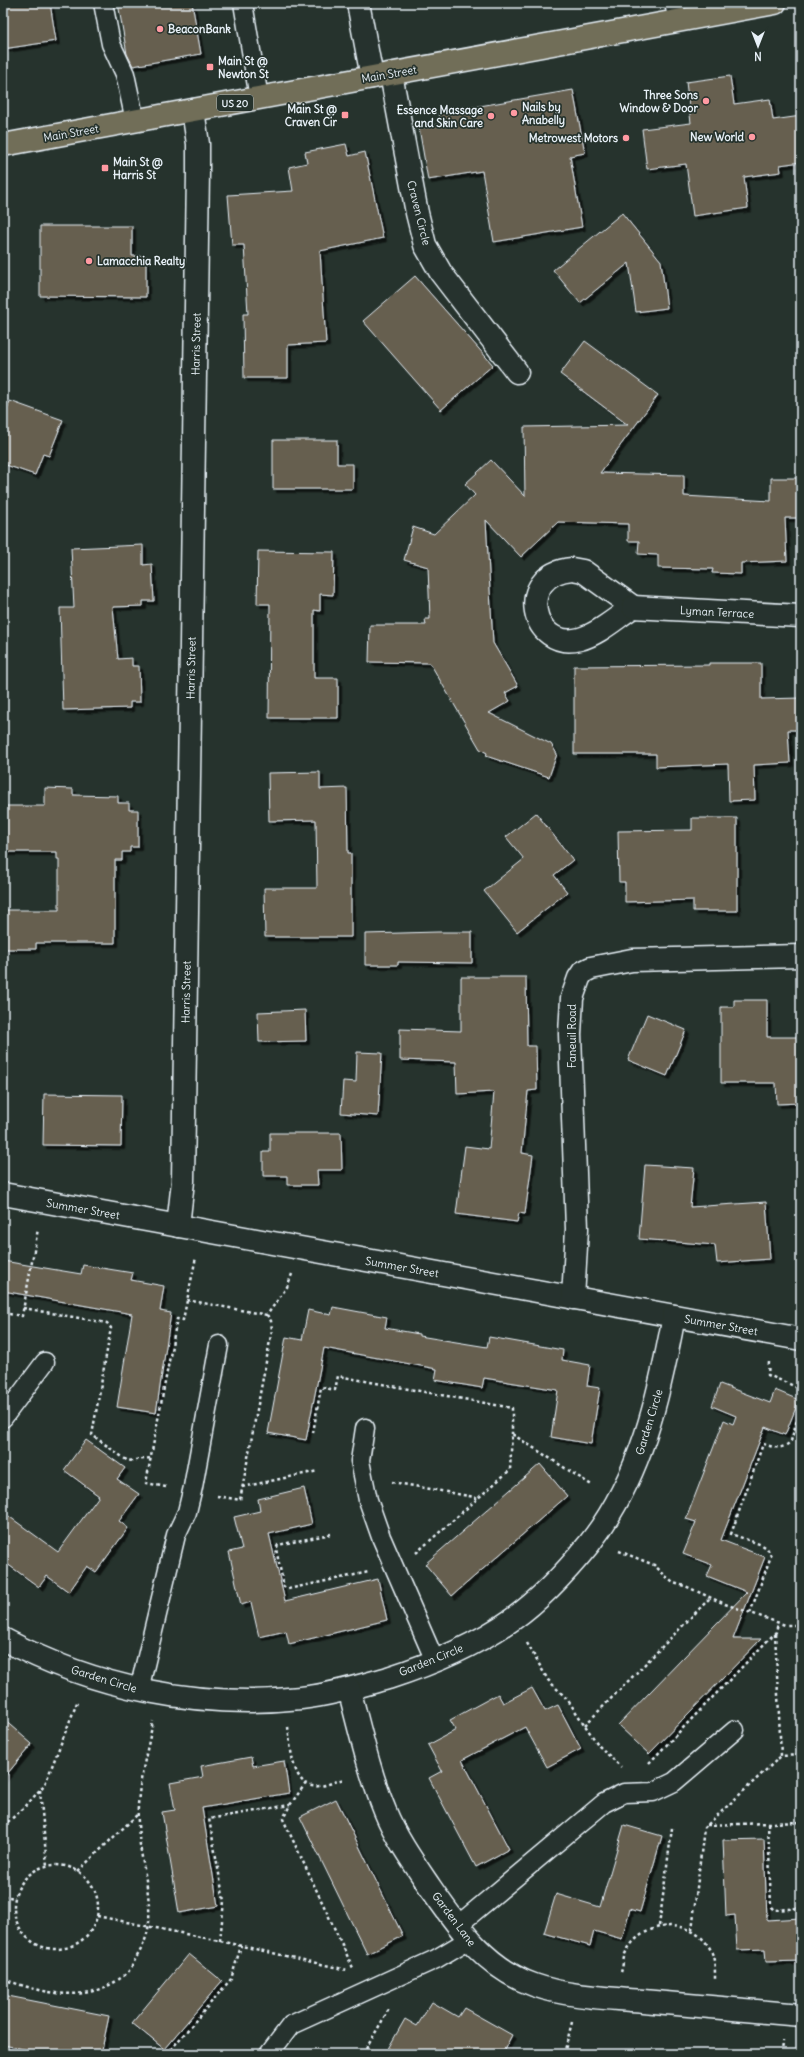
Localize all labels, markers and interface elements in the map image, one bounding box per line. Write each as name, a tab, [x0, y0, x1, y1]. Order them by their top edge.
place label: BeaconBank	[168, 22, 231, 36]
marker: BeaconBank	[155, 24, 165, 34]
north arrow	[738, 26, 778, 66]
text: N	[754, 49, 762, 63]
place label: Main St @ Newton St	[218, 54, 269, 81]
marker: Main St @ Newton St	[205, 62, 215, 72]
street label: Main Street	[360, 62, 418, 86]
place label: Three Sons Window & Door	[620, 88, 699, 115]
road number: US 20	[217, 95, 253, 111]
marker: Three Sons Window & Door	[701, 96, 711, 106]
place label: Nails by Anabelly	[522, 100, 565, 128]
place label: Main St @ Craven Cir	[285, 102, 338, 129]
place label: Essence Massage and Skin Care	[397, 103, 483, 130]
marker: Nails by Anabelly	[509, 108, 519, 118]
marker: Main St @ Craven Cir	[340, 110, 350, 120]
marker: Essence Massage and Skin Care	[486, 111, 496, 121]
street label: Main Street	[42, 121, 100, 145]
place label: New World	[690, 130, 745, 144]
place label: Metrowest Motors	[529, 131, 618, 145]
marker: New World	[747, 132, 757, 142]
marker: Metrowest Motors	[621, 133, 631, 143]
place label: Main St @ Harris St	[113, 155, 163, 182]
marker: Main St @ Harris St	[100, 163, 110, 173]
street label: Craven Circle	[404, 179, 434, 247]
place label: Lamacchia Realty	[97, 254, 185, 269]
marker: Lamacchia Realty	[84, 256, 94, 266]
street label: Harris Street	[188, 312, 204, 375]
street label: Lyman Terrace	[680, 603, 755, 621]
street label: Harris Street	[183, 636, 199, 699]
street label: Harris Street	[178, 960, 194, 1023]
street label: Faneuil Road	[565, 1003, 579, 1068]
street label: Summer Street	[45, 1196, 121, 1222]
street label: Summer Street	[364, 1254, 440, 1280]
street label: Summer Street	[683, 1312, 759, 1338]
street label: Garden Circle	[632, 1387, 666, 1457]
street label: Garden Circle	[397, 1641, 465, 1679]
street label: Garden Circle	[69, 1662, 139, 1696]
street label: Garden Lane	[429, 1889, 479, 1949]

